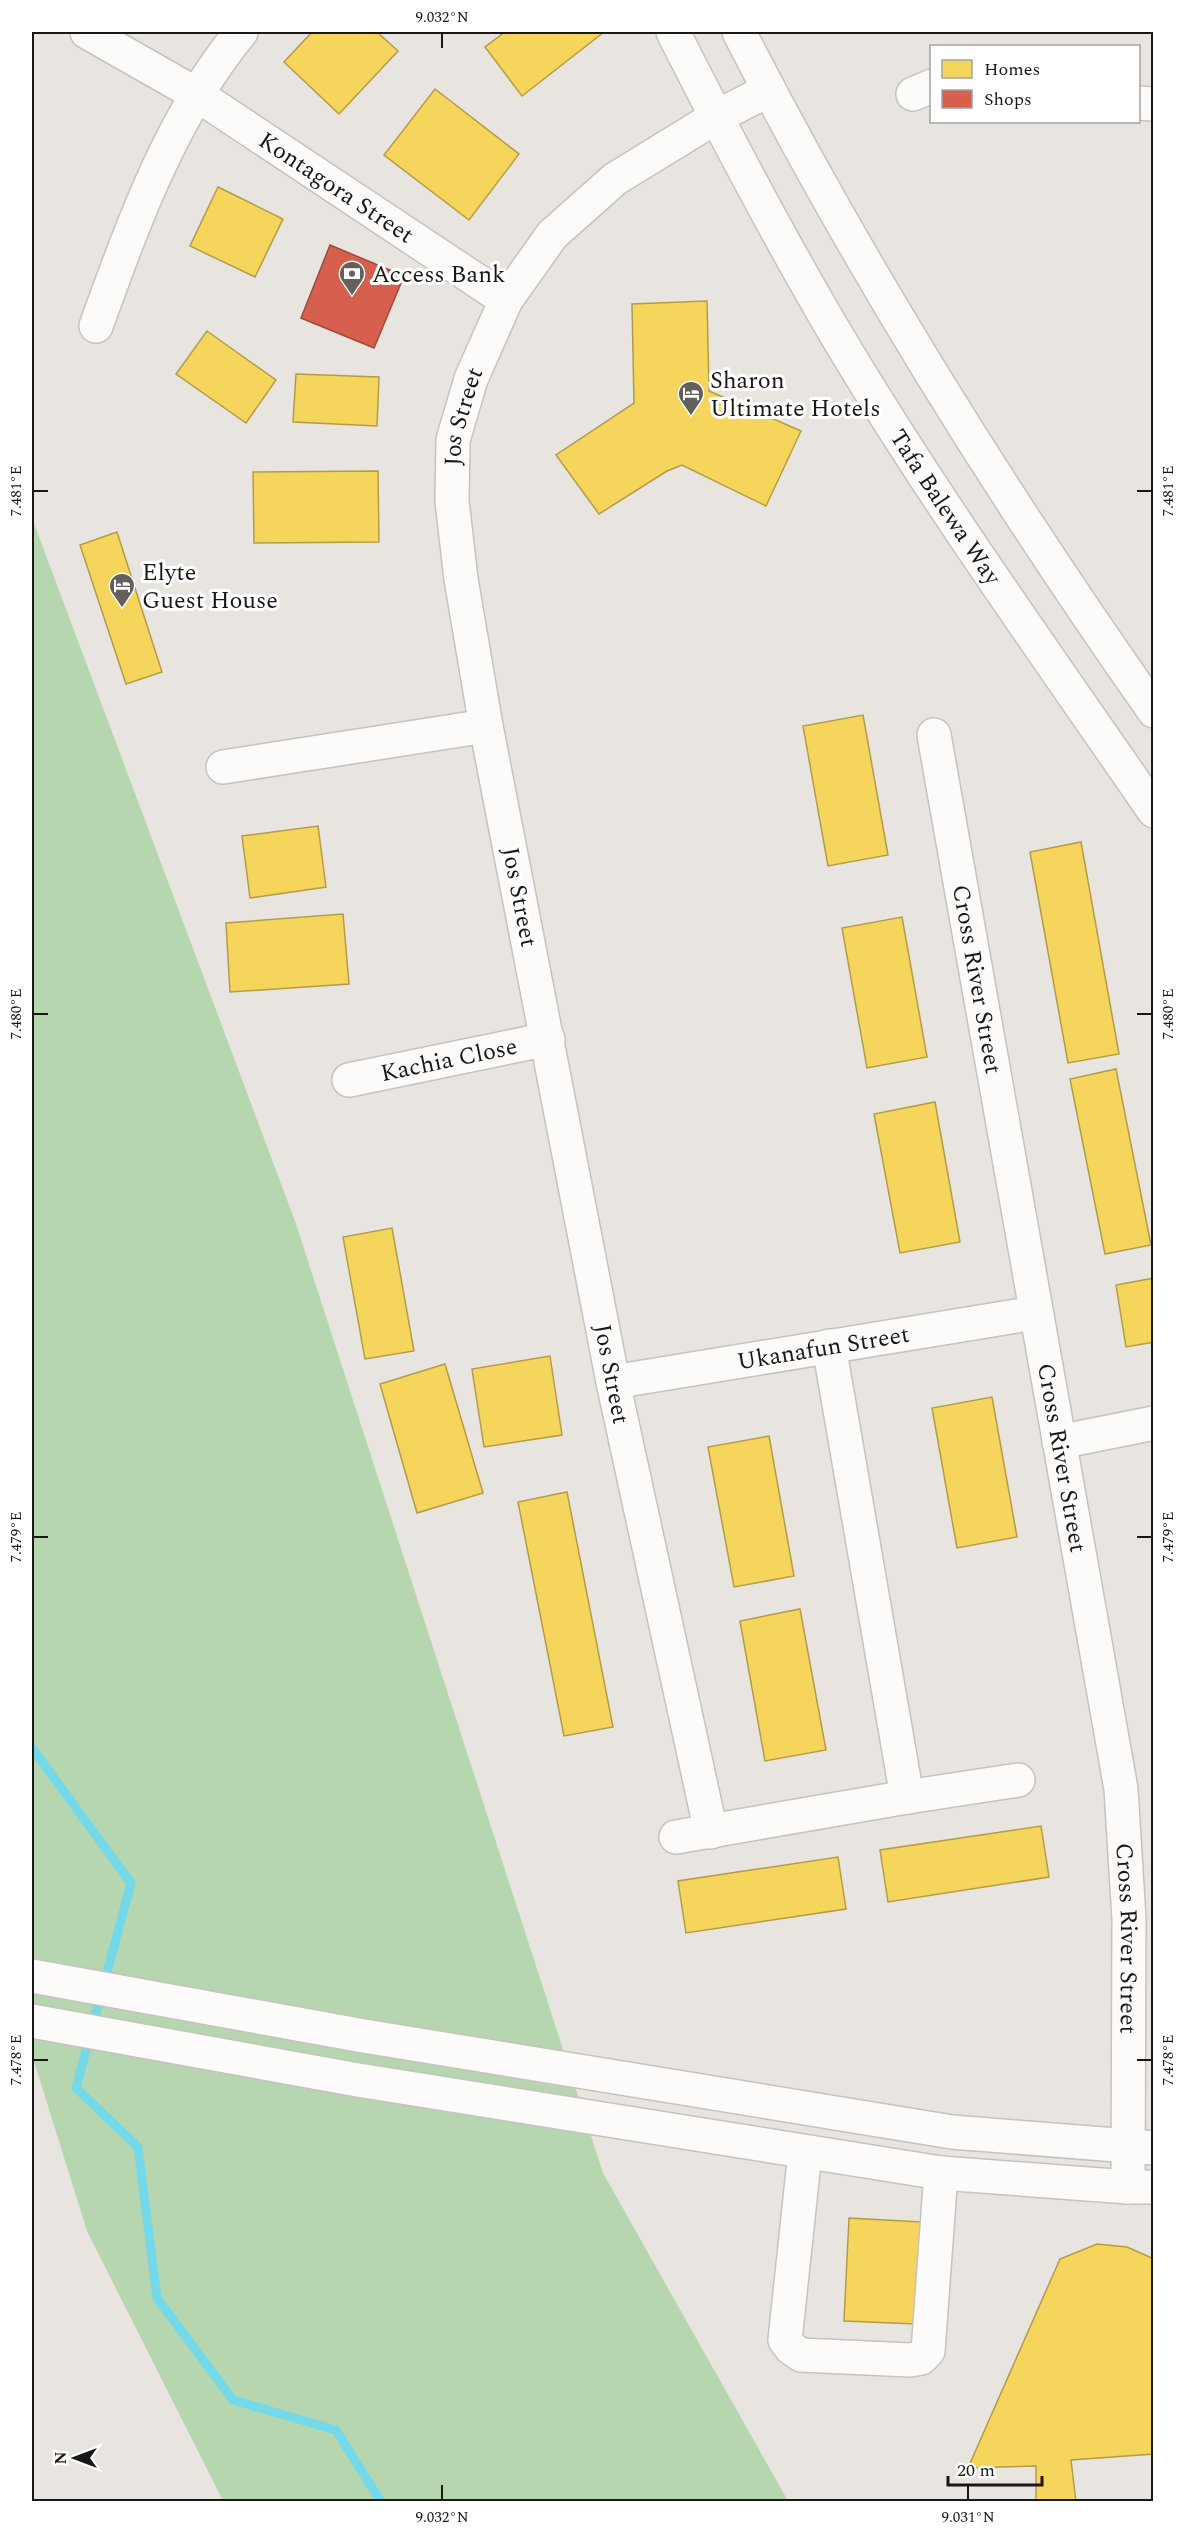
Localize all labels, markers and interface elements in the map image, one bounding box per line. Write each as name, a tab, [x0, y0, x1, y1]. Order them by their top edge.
text: 9.032°N	[415, 6, 469, 29]
legend	[930, 45, 1140, 123]
text: Homes	[984, 56, 1040, 83]
text: Shops	[984, 86, 1032, 113]
street label: Kontagora Street	[251, 123, 421, 253]
place label: Access Bank	[372, 257, 506, 293]
bank icon: Access Bank	[337, 259, 367, 297]
street label: Jos Street	[436, 361, 493, 466]
place label: Sharon Ultimate Hotels	[710, 363, 881, 427]
hotel icon: Sharon Ultimate Hotels	[676, 379, 706, 417]
street label: Tafa Balewa Way	[880, 422, 1011, 594]
text: 7.481°E	[5, 465, 28, 517]
text: 7.481°E	[1157, 465, 1180, 517]
place label: Elyte Guest House	[142, 555, 278, 619]
hotel icon: Elyte Guest House	[107, 571, 137, 609]
street label: Jos Street	[492, 844, 546, 950]
street label: Cross River Street	[942, 882, 1011, 1077]
text: 7.480°E	[5, 988, 28, 1040]
text: 7.480°E	[1157, 988, 1180, 1040]
street label: Kachia Close	[378, 1029, 521, 1092]
street label: Ukanafun Street	[735, 1317, 912, 1380]
street label: Jos Street	[584, 1321, 638, 1427]
street label: Cross River Street	[1027, 1360, 1096, 1555]
text: 7.479°E	[5, 1511, 28, 1563]
text: 7.479°E	[1157, 1511, 1180, 1563]
street label: Cross River Street	[1105, 1842, 1146, 2034]
text: 7.478°E	[5, 2034, 28, 2086]
text: 7.478°E	[1157, 2034, 1180, 2086]
north arrow	[45, 2428, 105, 2488]
scale bar	[948, 2449, 1042, 2487]
text: N	[49, 2451, 73, 2465]
text: 20 m	[957, 2457, 995, 2484]
text: 9.032°N	[415, 2506, 469, 2529]
text: 9.031°N	[941, 2506, 995, 2529]

